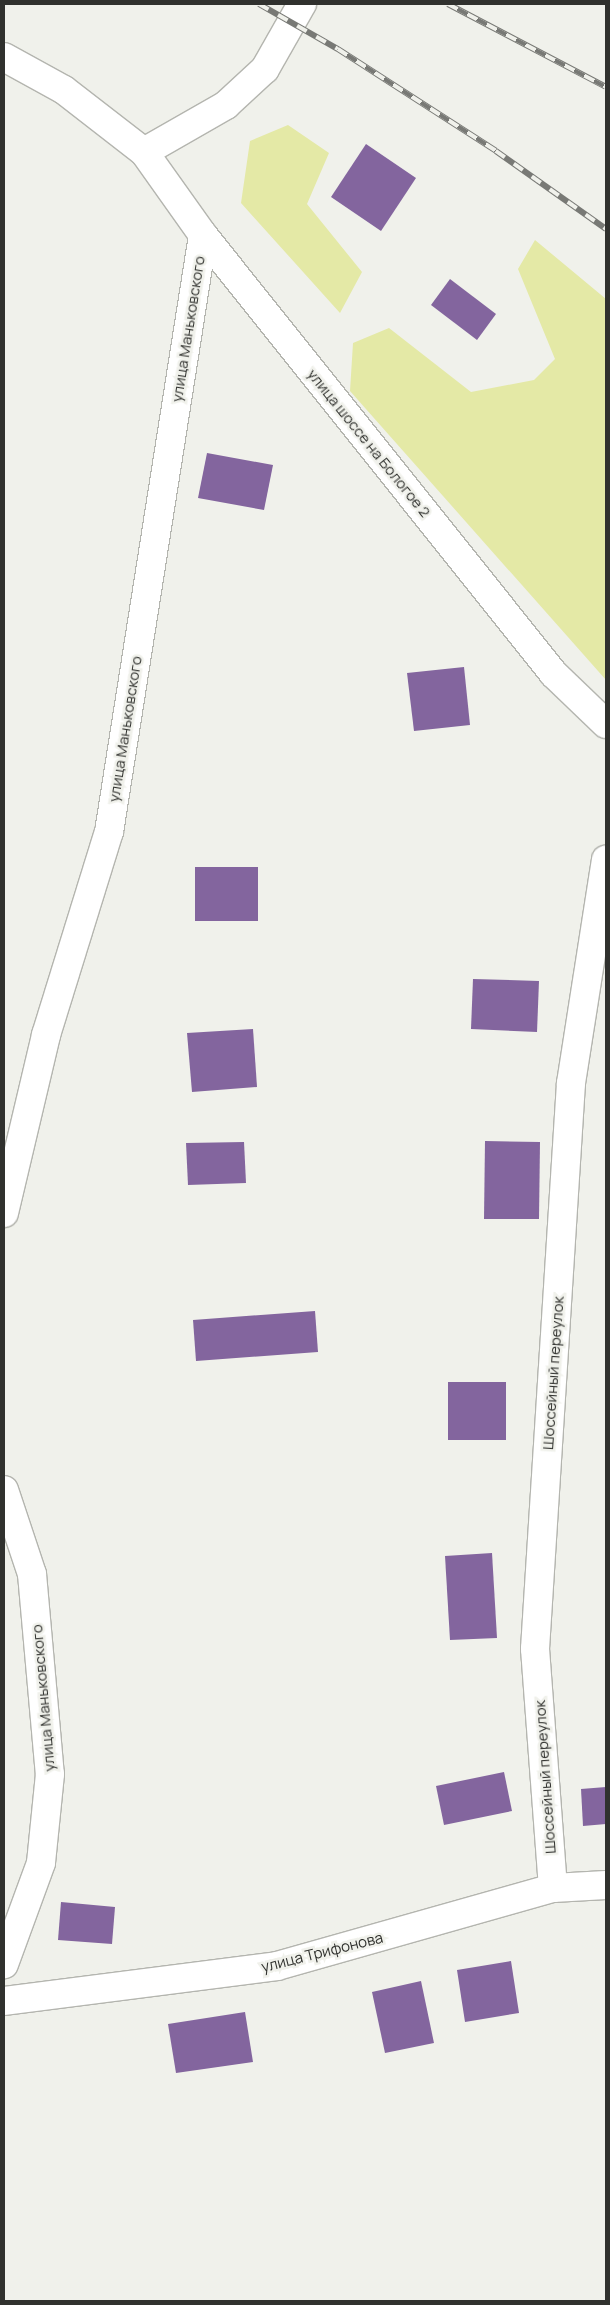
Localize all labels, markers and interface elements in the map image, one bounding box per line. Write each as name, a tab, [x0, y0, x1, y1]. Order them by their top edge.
street label: улица Маньковского	[168, 255, 208, 403]
street label: улица шоссе на Бологое 2	[304, 365, 434, 521]
street label: улица Маньковского	[105, 655, 145, 803]
street label: Шоссейный переулок	[539, 1296, 567, 1450]
street label: улица Маньковского	[28, 1624, 58, 1772]
street label: Шоссейный переулок	[531, 1700, 559, 1854]
street label: улица Трифонова	[259, 1928, 385, 1976]

